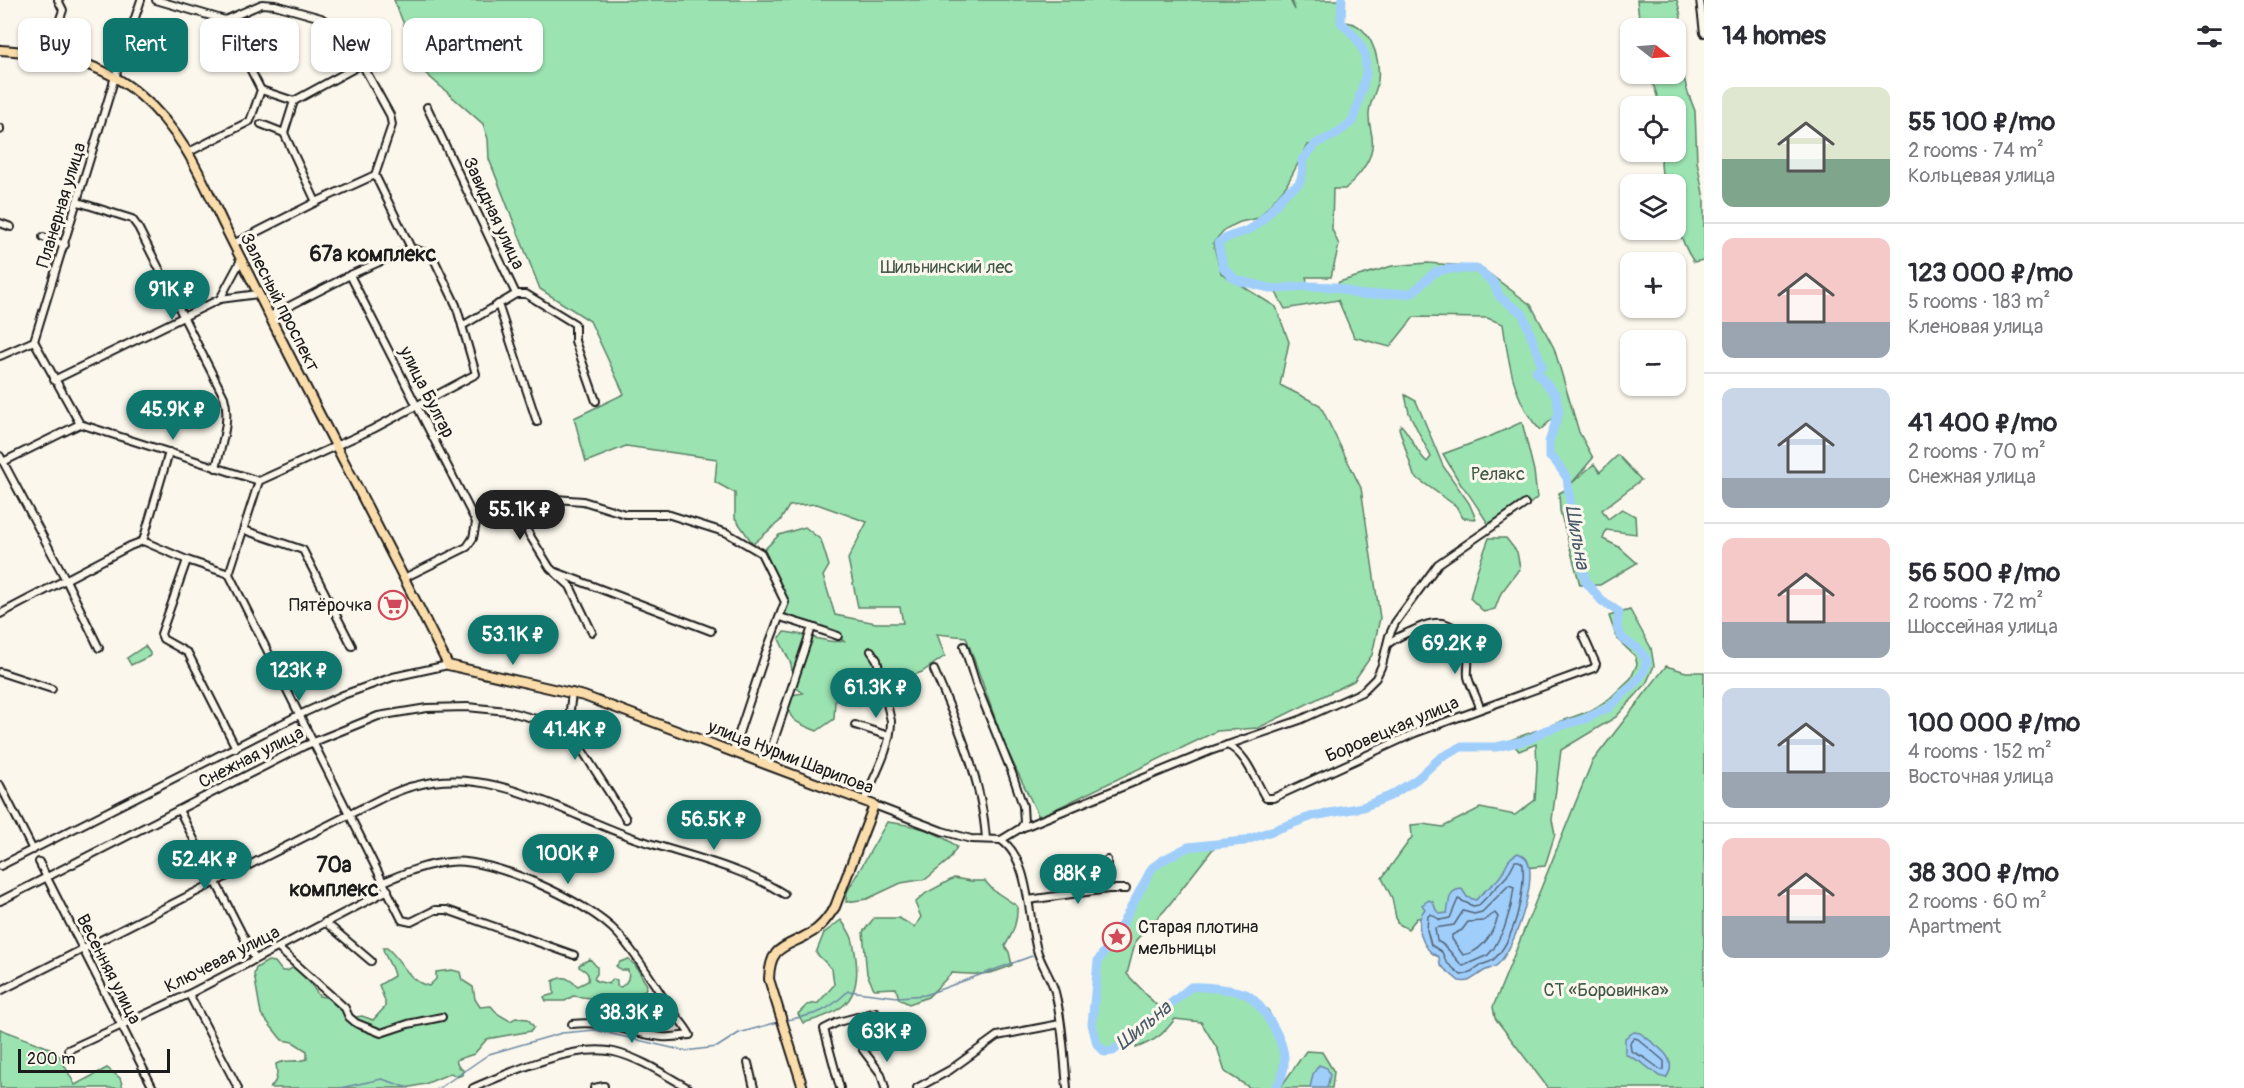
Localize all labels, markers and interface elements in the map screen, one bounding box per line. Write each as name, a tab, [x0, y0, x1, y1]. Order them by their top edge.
chip: Buy	[18, 18, 91, 72]
chip: Rent	[103, 18, 188, 72]
chip: Filters	[200, 18, 299, 72]
chip: New	[311, 18, 391, 72]
chip: Apartment	[403, 18, 543, 72]
north arrow	[1620, 18, 1686, 84]
map controls	[1620, 18, 1686, 396]
text: 14 homes	[1722, 20, 1826, 52]
icon: filters	[2193, 20, 2226, 53]
button: locate	[1620, 96, 1686, 162]
text: 55 100 ₽/mo	[1908, 106, 2055, 138]
icon: home	[1770, 111, 1842, 183]
text: 2 rooms · 74 m²	[1908, 138, 2044, 163]
street label: Планерная улица	[32, 140, 91, 270]
street label: Завидная улица	[457, 153, 530, 273]
text: Кольцевая улица	[1908, 163, 2055, 188]
button: layers	[1620, 174, 1686, 240]
street label: Залесный проспект	[235, 229, 324, 375]
district label: 67а комплекс	[310, 241, 437, 268]
button: +	[1620, 252, 1686, 318]
park label: Шильнинский лес	[881, 256, 1013, 279]
text: 123 000 ₽/mo	[1908, 257, 2073, 289]
icon: home	[1770, 262, 1842, 334]
pin: 91K ₽	[130, 270, 214, 321]
text: 91K ₽	[149, 277, 195, 302]
text: 5 rooms · 183 m²	[1908, 289, 2050, 314]
text: Кленовая улица	[1908, 314, 2043, 339]
button: −	[1620, 330, 1686, 396]
street label: улица Булгар	[393, 342, 459, 442]
pin: 45.9K ₽	[118, 390, 228, 441]
text: 45.9K ₽	[140, 397, 206, 422]
text: 41 400 ₽/mo	[1908, 407, 2057, 439]
icon: home	[1770, 412, 1842, 484]
text: 2 rooms · 70 m²	[1908, 439, 2046, 464]
park label: Релакс	[1471, 463, 1525, 486]
text: Снежная улица	[1908, 464, 2036, 489]
pin: 55.1K ₽	[465, 490, 575, 541]
text: 55.1K ₽	[489, 497, 551, 522]
water label: Шильна	[1560, 503, 1596, 573]
text: 56 500 ₽/mo	[1908, 557, 2060, 589]
icon: home	[1770, 562, 1842, 634]
supermarket icon: Пятёрочка	[377, 589, 409, 621]
text: 2 rooms · 72 m²	[1908, 589, 2043, 614]
place label: Пятёрочка	[289, 594, 372, 617]
text: Шоссейная улица	[1908, 614, 2058, 639]
pin: 53.1K ₽	[458, 615, 568, 666]
text: 53.1K ₽	[482, 622, 544, 647]
pin: 69.2K ₽	[1400, 624, 1510, 675]
text: 69.2K ₽	[1422, 631, 1488, 656]
pin: 123K ₽	[250, 651, 348, 702]
text: 123K ₽	[270, 658, 328, 683]
pin: 61.3K ₽	[821, 668, 931, 719]
text: 61.3K ₽	[844, 675, 908, 700]
street label: Боровецкая улица	[1322, 691, 1462, 768]
text: 100 000 ₽/mo	[1908, 707, 2080, 739]
pin: 41.4K ₽	[520, 710, 630, 761]
icon: home	[1770, 712, 1842, 784]
street label: улица Нурми Шарипова	[704, 715, 877, 800]
text: 41.4K ₽	[543, 717, 607, 742]
street label: Снежная улица	[195, 721, 308, 794]
text: 4 rooms · 152 m²	[1908, 739, 2052, 764]
text: Восточная улица	[1908, 764, 2054, 789]
pin: 56.5K ₽	[659, 800, 769, 851]
text: 56.5K ₽	[681, 807, 747, 832]
pin: 100K ₽	[519, 834, 617, 885]
pin: 52.4K ₽	[150, 840, 260, 891]
text: 100K ₽	[536, 841, 600, 866]
text: 52.4K ₽	[172, 847, 238, 872]
district label: 70а комплекс	[289, 852, 379, 903]
pin: 88K ₽	[1036, 854, 1120, 905]
text: 38 300 ₽/mo	[1908, 857, 2059, 889]
text: 88K ₽	[1054, 861, 1102, 886]
icon: home	[1770, 862, 1842, 934]
text: 2 rooms · 60 m²	[1908, 889, 2047, 914]
street label: Весенняя улица	[71, 910, 146, 1028]
text: Apartment	[1908, 914, 2001, 939]
place label: Старая плотина мельницы	[1138, 916, 1258, 960]
street label: Ключевая улица	[161, 921, 284, 998]
place icon: Старая плотина мельницы	[1101, 921, 1133, 953]
park label: СТ «Боровинка»	[1543, 979, 1669, 1002]
pin: 38.3K ₽	[577, 993, 687, 1044]
water label: Шильна	[1110, 994, 1177, 1055]
text: 38.3K ₽	[599, 1000, 665, 1025]
pin: 63K ₽	[845, 1012, 929, 1063]
text: 63K ₽	[861, 1019, 913, 1044]
scale bar	[18, 1046, 170, 1074]
text: 200 m	[27, 1049, 75, 1069]

